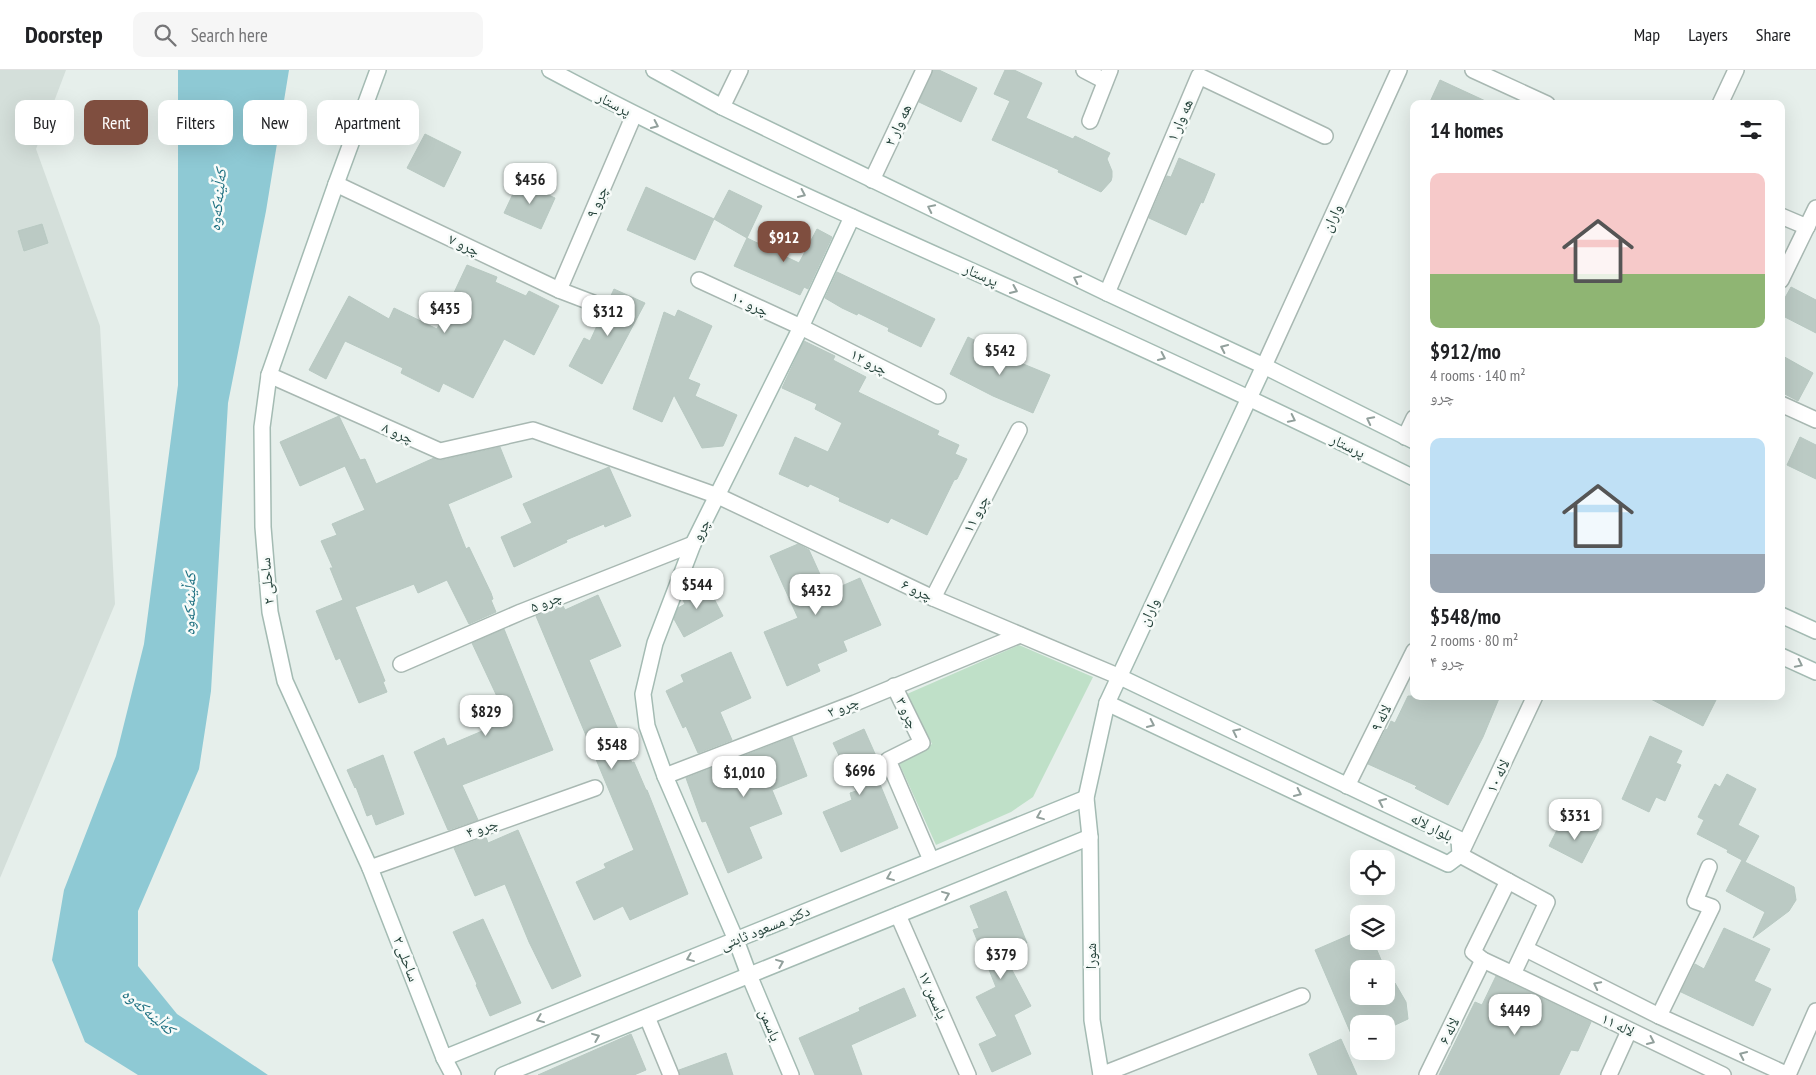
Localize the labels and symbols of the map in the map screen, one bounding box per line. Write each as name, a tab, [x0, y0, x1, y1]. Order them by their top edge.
street label: پرستار	[593, 86, 635, 121]
street label: هه وار ۱	[1162, 96, 1197, 144]
street label: هه وار ۲	[880, 101, 915, 149]
one-way arrow	[650, 118, 659, 129]
pin: $456	[500, 162, 560, 205]
water label: کەڵینەکەوە	[204, 165, 230, 232]
street label: چرو ۹	[581, 183, 612, 221]
one-way arrow	[797, 187, 806, 198]
street label: واران	[1317, 201, 1347, 235]
one-way arrow	[927, 204, 936, 214]
pin: $912	[754, 220, 814, 263]
street label: چرو ۷	[445, 229, 483, 260]
street label: پرستار	[960, 258, 1002, 291]
one-way arrow	[1073, 275, 1082, 285]
one-way arrow	[1009, 284, 1018, 294]
street label: چرو ۱۰	[728, 287, 772, 321]
pin: $435	[415, 292, 475, 334]
pin: $312	[578, 294, 638, 337]
pin: $542	[970, 334, 1030, 376]
one-way arrow	[1220, 343, 1229, 354]
street label: چرو ۱۲	[847, 344, 891, 379]
one-way arrow	[1157, 351, 1166, 362]
one-way arrow	[1287, 412, 1296, 423]
one-way arrow	[1366, 415, 1375, 426]
street label: چرو ۸	[379, 417, 417, 448]
street label: پرستار	[1327, 429, 1369, 462]
street label: چرو ۱۱	[958, 492, 993, 536]
street label: چرو	[687, 515, 714, 544]
street label: ساحلی ۲	[255, 557, 279, 605]
pin: $544	[667, 568, 727, 610]
water label: کەڵینەکەوە	[178, 570, 200, 636]
pin: $432	[786, 574, 846, 616]
street label: چرو ۶	[898, 574, 936, 605]
street label: چرو ۵	[527, 586, 565, 616]
street label: واران	[1134, 595, 1164, 629]
one-way arrow	[1794, 658, 1803, 668]
street label: چرو ۲	[824, 691, 862, 721]
pin: $829	[456, 694, 516, 737]
street label: چرو ۳	[892, 694, 923, 732]
street label: لاله ۹	[1366, 701, 1395, 734]
one-way arrow	[1146, 718, 1155, 729]
pin: $548	[582, 728, 642, 770]
one-way arrow	[1232, 728, 1241, 738]
pin: $696	[830, 754, 890, 796]
pin: $1,010	[703, 756, 785, 798]
street label: لاله ۱۰	[1482, 756, 1513, 795]
one-way arrow	[1293, 787, 1302, 798]
one-way arrow	[1378, 798, 1387, 809]
pin: $331	[1545, 798, 1605, 841]
street label: بلوار لاله	[1408, 808, 1457, 845]
one-way arrow	[1036, 810, 1045, 821]
street label: چرو ۴	[463, 813, 501, 842]
one-way arrow	[886, 871, 895, 882]
one-way arrow	[942, 891, 950, 901]
street label: دکتر مسعود ثابتی	[717, 901, 813, 955]
street label: ساحلی ۲	[388, 933, 424, 985]
pin: $379	[971, 938, 1031, 980]
street label: شورا	[1081, 943, 1100, 969]
one-way arrow	[687, 952, 695, 962]
one-way arrow	[775, 959, 783, 969]
street label: یاسمن ۱۷	[914, 968, 953, 1022]
one-way arrow	[1593, 981, 1602, 991]
water label: کەڵینەکەوە	[119, 983, 181, 1040]
pin: $449	[1485, 994, 1545, 1036]
street label: یاسمن	[754, 1006, 786, 1045]
street label: لاله ۱۱	[1599, 1008, 1638, 1041]
one-way arrow	[536, 1013, 545, 1023]
street label: لاله ۶	[1434, 1014, 1463, 1047]
one-way arrow	[592, 1033, 600, 1043]
one-way arrow	[1646, 1035, 1655, 1045]
one-way arrow	[1739, 1050, 1748, 1061]

